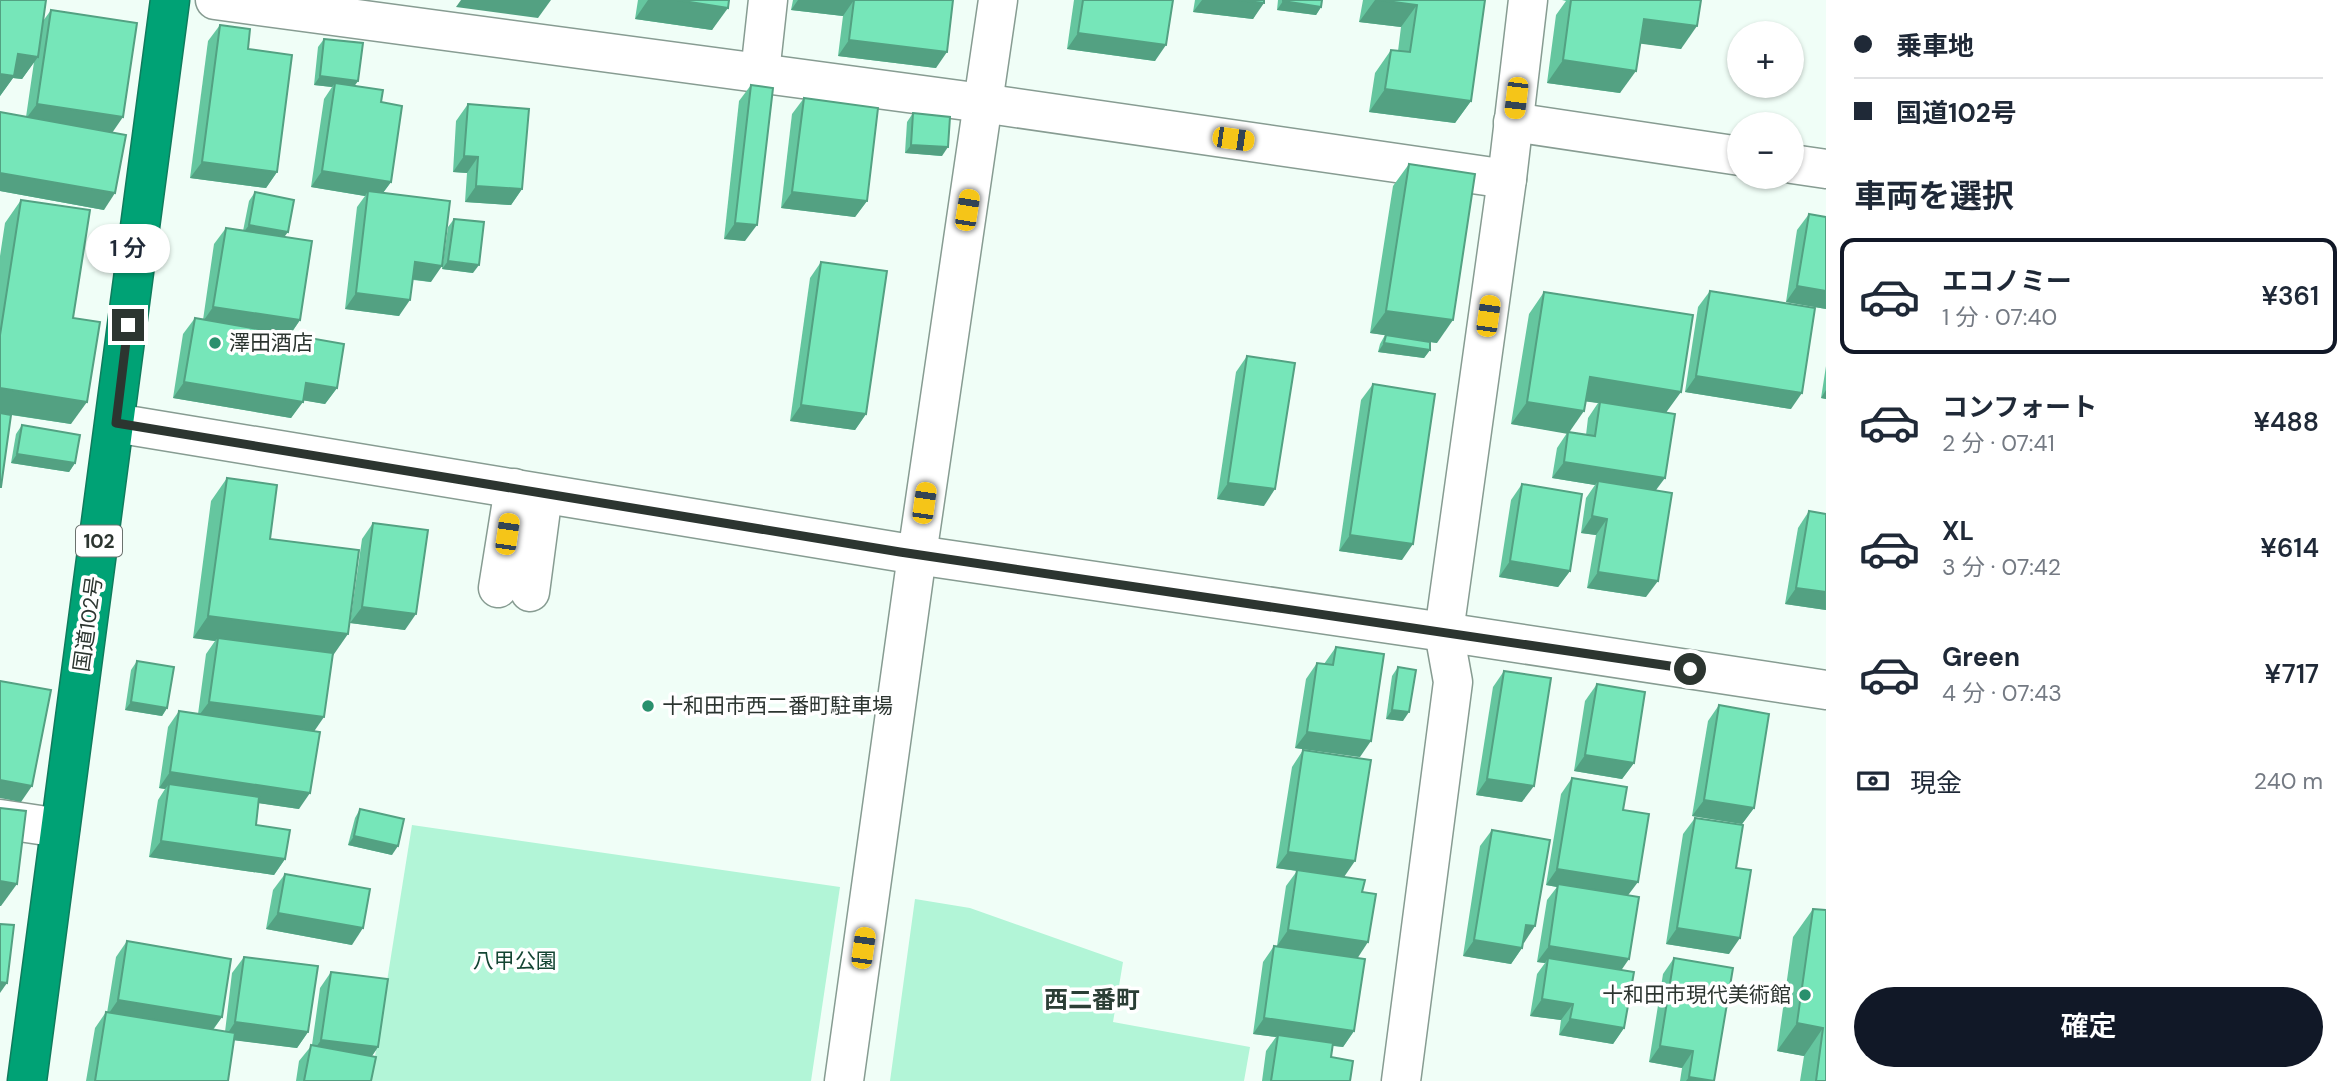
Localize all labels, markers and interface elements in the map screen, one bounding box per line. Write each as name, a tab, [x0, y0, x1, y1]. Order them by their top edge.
map controls	[1727, 21, 1804, 189]
button: +	[1727, 21, 1804, 98]
text: 乗車地	[1896, 29, 1974, 63]
car	[1504, 76, 1529, 120]
text: 国道102号	[1896, 96, 2017, 130]
button: −	[1727, 112, 1804, 189]
car	[1211, 126, 1256, 152]
text: 車両を選択	[1854, 175, 2014, 217]
car	[954, 188, 981, 232]
callout: 1 分	[86, 224, 170, 272]
text: 1 分	[110, 233, 146, 263]
text: エコノミー	[1942, 264, 2072, 298]
icon: car	[1858, 265, 1921, 328]
text: ¥361	[2261, 279, 2319, 313]
car	[1475, 294, 1502, 338]
text: 1 分 · 07:40	[1942, 302, 2057, 332]
route end	[112, 309, 144, 341]
place label: 澤田酒店	[229, 329, 313, 357]
marker: 澤田酒店	[207, 335, 223, 351]
text: コンフォート	[1942, 390, 2097, 424]
icon: car	[1858, 391, 1921, 454]
text: ¥488	[2253, 405, 2319, 439]
text: 2 分 · 07:41	[1942, 428, 2055, 458]
car	[911, 481, 938, 525]
car	[494, 512, 521, 556]
text: XL	[1942, 514, 1974, 548]
icon: car	[1858, 517, 1921, 580]
road number: 102	[76, 526, 122, 556]
text: ¥614	[2260, 531, 2319, 565]
text: 3 分 · 07:42	[1942, 552, 2061, 582]
street label: 国道102号	[67, 575, 109, 673]
text: Green	[1942, 640, 2020, 674]
icon: car	[1858, 643, 1921, 706]
route start	[1674, 653, 1706, 685]
text: ¥717	[2265, 657, 2319, 691]
text: 4 分 · 07:43	[1942, 678, 2062, 708]
place label: 十和田市西二番町駐車場	[662, 692, 893, 720]
marker: 十和田市西二番町駐車場	[640, 698, 656, 714]
icon: cash	[1854, 762, 1892, 800]
text: 現金	[1910, 766, 1962, 800]
text: 240 m	[2254, 766, 2323, 796]
car	[850, 926, 877, 970]
park label: 八甲公園	[473, 947, 557, 975]
place label: 十和田市現代美術館	[1602, 981, 1791, 1009]
district label: 西二番町	[1044, 984, 1140, 1015]
marker: 十和田市現代美術館	[1797, 987, 1813, 1003]
button: 確定	[1854, 987, 2323, 1067]

